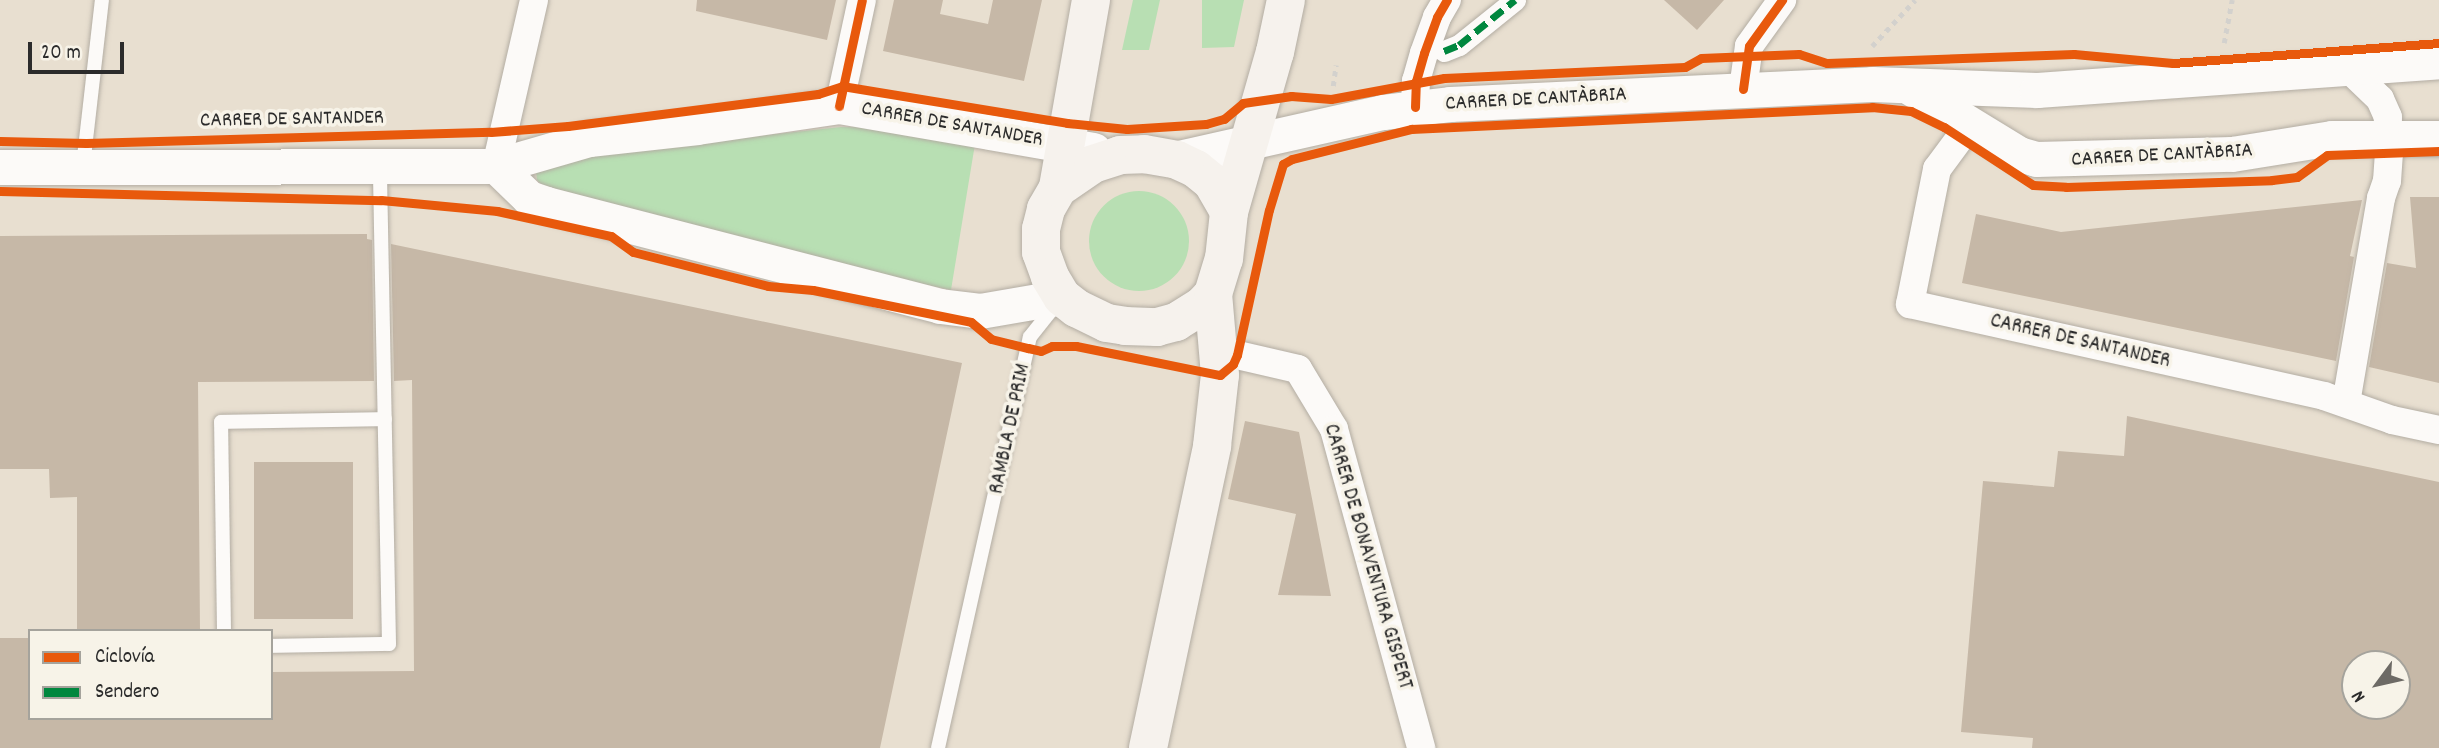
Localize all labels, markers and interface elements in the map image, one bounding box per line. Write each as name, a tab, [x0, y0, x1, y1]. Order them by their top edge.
scale bar	[32, 28, 128, 72]
text: 20 m	[41, 39, 81, 69]
street label: CARRER DE CANTÀBRIA	[1445, 83, 1627, 117]
street label: CARRER DE SANTANDER	[859, 97, 1045, 153]
street label: CARRER DE SANTANDER	[200, 106, 384, 134]
street label: CARRER DE CANTÀBRIA	[2071, 139, 2253, 173]
street label: CARRER DE SANTANDER	[1988, 309, 2172, 375]
street label: RAMBLA DE PRIM	[985, 362, 1037, 496]
street label: CARRER DE BONAVENTURA GISPERT	[1317, 421, 1417, 693]
legend	[28, 629, 273, 720]
text: Ciclovía	[95, 643, 154, 673]
north arrow	[2341, 650, 2411, 720]
text: Sendero	[95, 678, 159, 708]
text: N	[2346, 684, 2374, 707]

